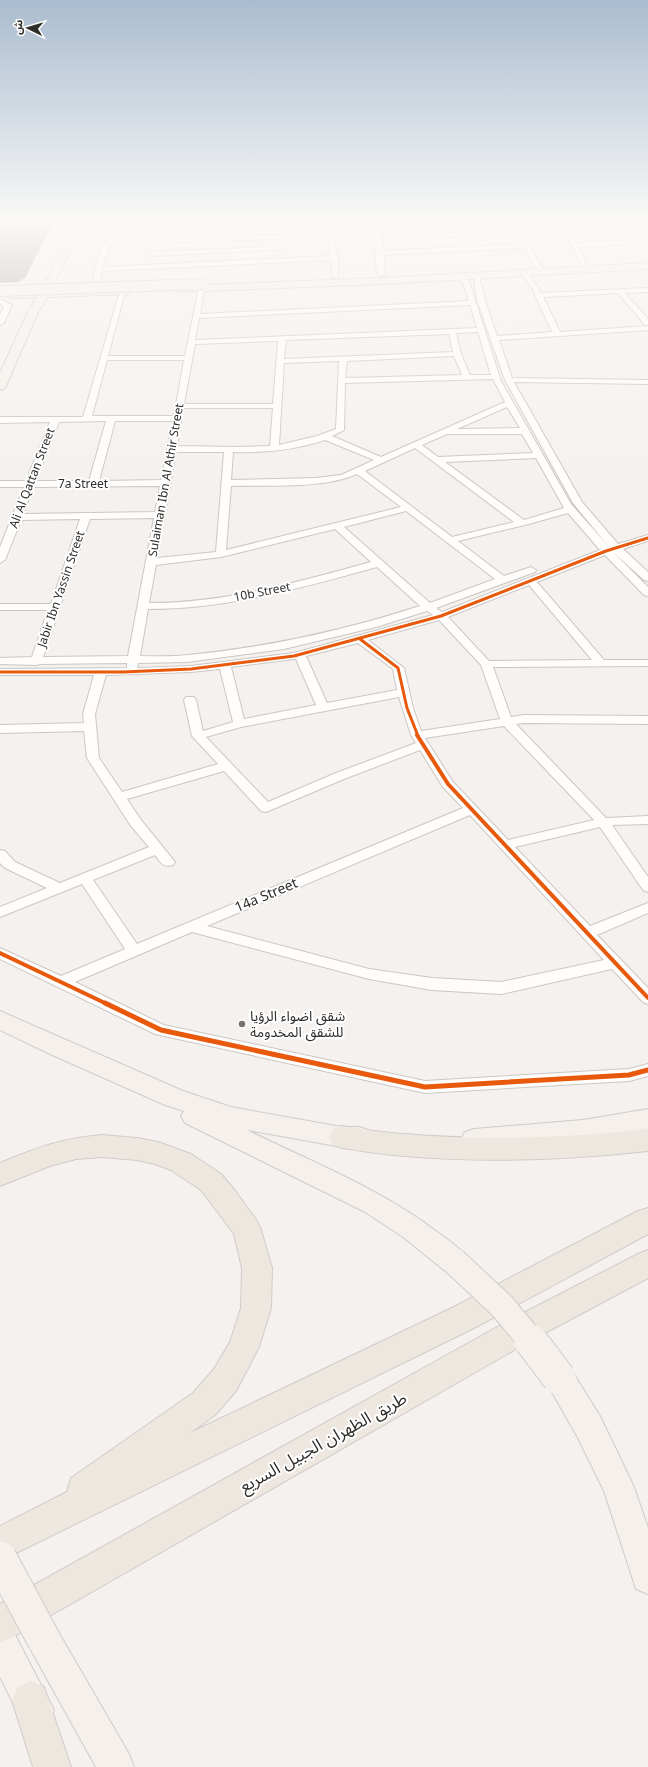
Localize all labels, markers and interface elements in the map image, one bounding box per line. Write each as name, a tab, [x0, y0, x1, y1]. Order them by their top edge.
north arrow	[8, 8, 48, 48]
text: ش	[9, 19, 26, 35]
street label: Sulaiman Ibn Al Athir Street	[144, 401, 187, 558]
street label: Ali Al Qattan Street	[5, 424, 59, 531]
street label: 7a Street	[58, 475, 109, 492]
street label: Jabir Ibn Yassin Street	[32, 528, 89, 650]
street label: 10b Street	[232, 578, 293, 605]
street label: 14a Street	[231, 873, 300, 916]
place label: شقق اضواء الرؤيا للشقق المخدومة	[250, 1006, 345, 1042]
marker: شقق اضواء الرؤيا للشقق المخدومة	[237, 1019, 247, 1029]
street label: طريق الظهران الجبيل السريع	[235, 1386, 412, 1499]

